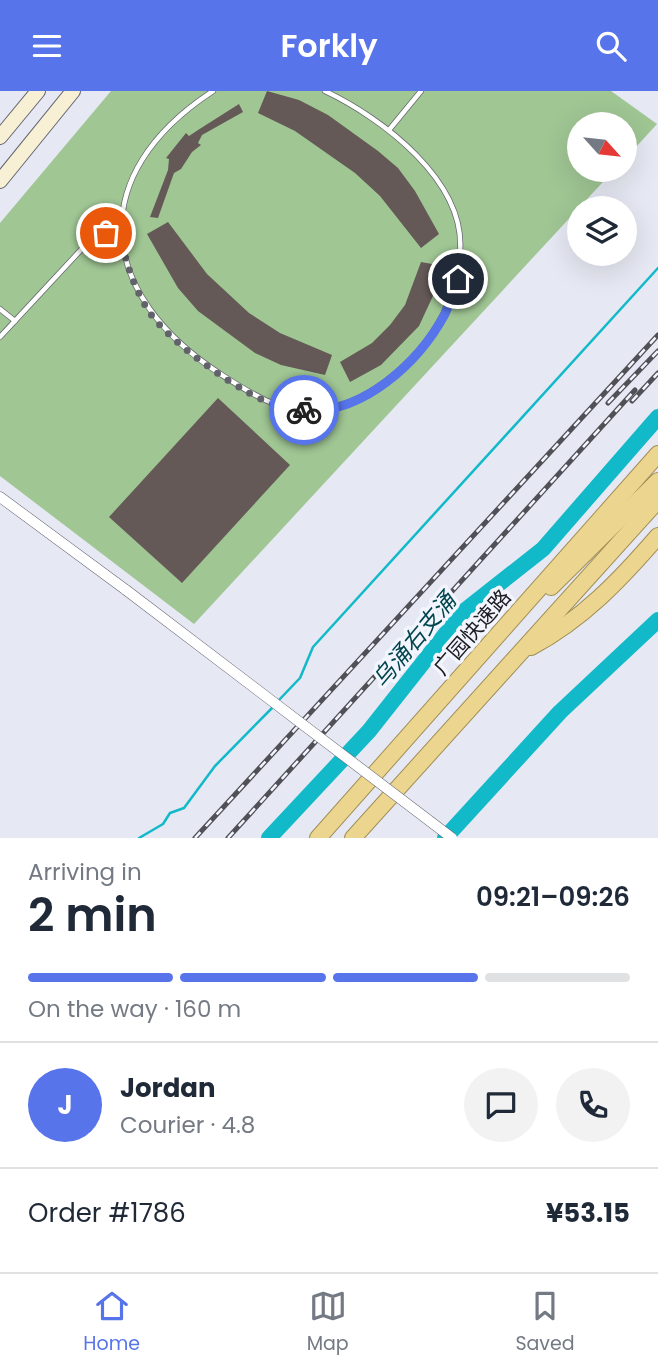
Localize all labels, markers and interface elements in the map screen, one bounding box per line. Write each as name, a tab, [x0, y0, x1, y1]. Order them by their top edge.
text: Forkly	[280, 23, 378, 68]
icon: menu	[28, 27, 66, 65]
icon: search	[592, 27, 630, 65]
north arrow	[567, 112, 637, 182]
map controls	[567, 112, 637, 266]
button: layers	[567, 196, 637, 266]
pin	[76, 203, 136, 263]
icon: bag	[87, 214, 125, 252]
pin	[428, 249, 488, 309]
icon: home	[439, 260, 477, 298]
courier	[269, 375, 339, 445]
icon: bike	[285, 391, 323, 429]
water label: 乌涌右支涌	[365, 583, 465, 694]
street label: 广园快速路	[427, 583, 517, 681]
text: Arriving in	[28, 856, 142, 888]
text: 09:21–09:26	[476, 879, 630, 915]
text: 2 min	[28, 883, 157, 947]
text: On the way · 160 m	[28, 993, 241, 1025]
button: chat	[464, 1068, 538, 1142]
button: phone	[556, 1068, 630, 1142]
text: Jordan	[120, 1070, 216, 1106]
text: J	[57, 1087, 73, 1123]
text: Courier · 4.8	[120, 1109, 255, 1141]
text: Order #1786	[28, 1195, 186, 1231]
text: ¥53.15	[546, 1195, 630, 1231]
tab: Home	[83, 1287, 140, 1358]
tab: Map	[307, 1287, 349, 1358]
tab: Saved	[515, 1287, 575, 1358]

